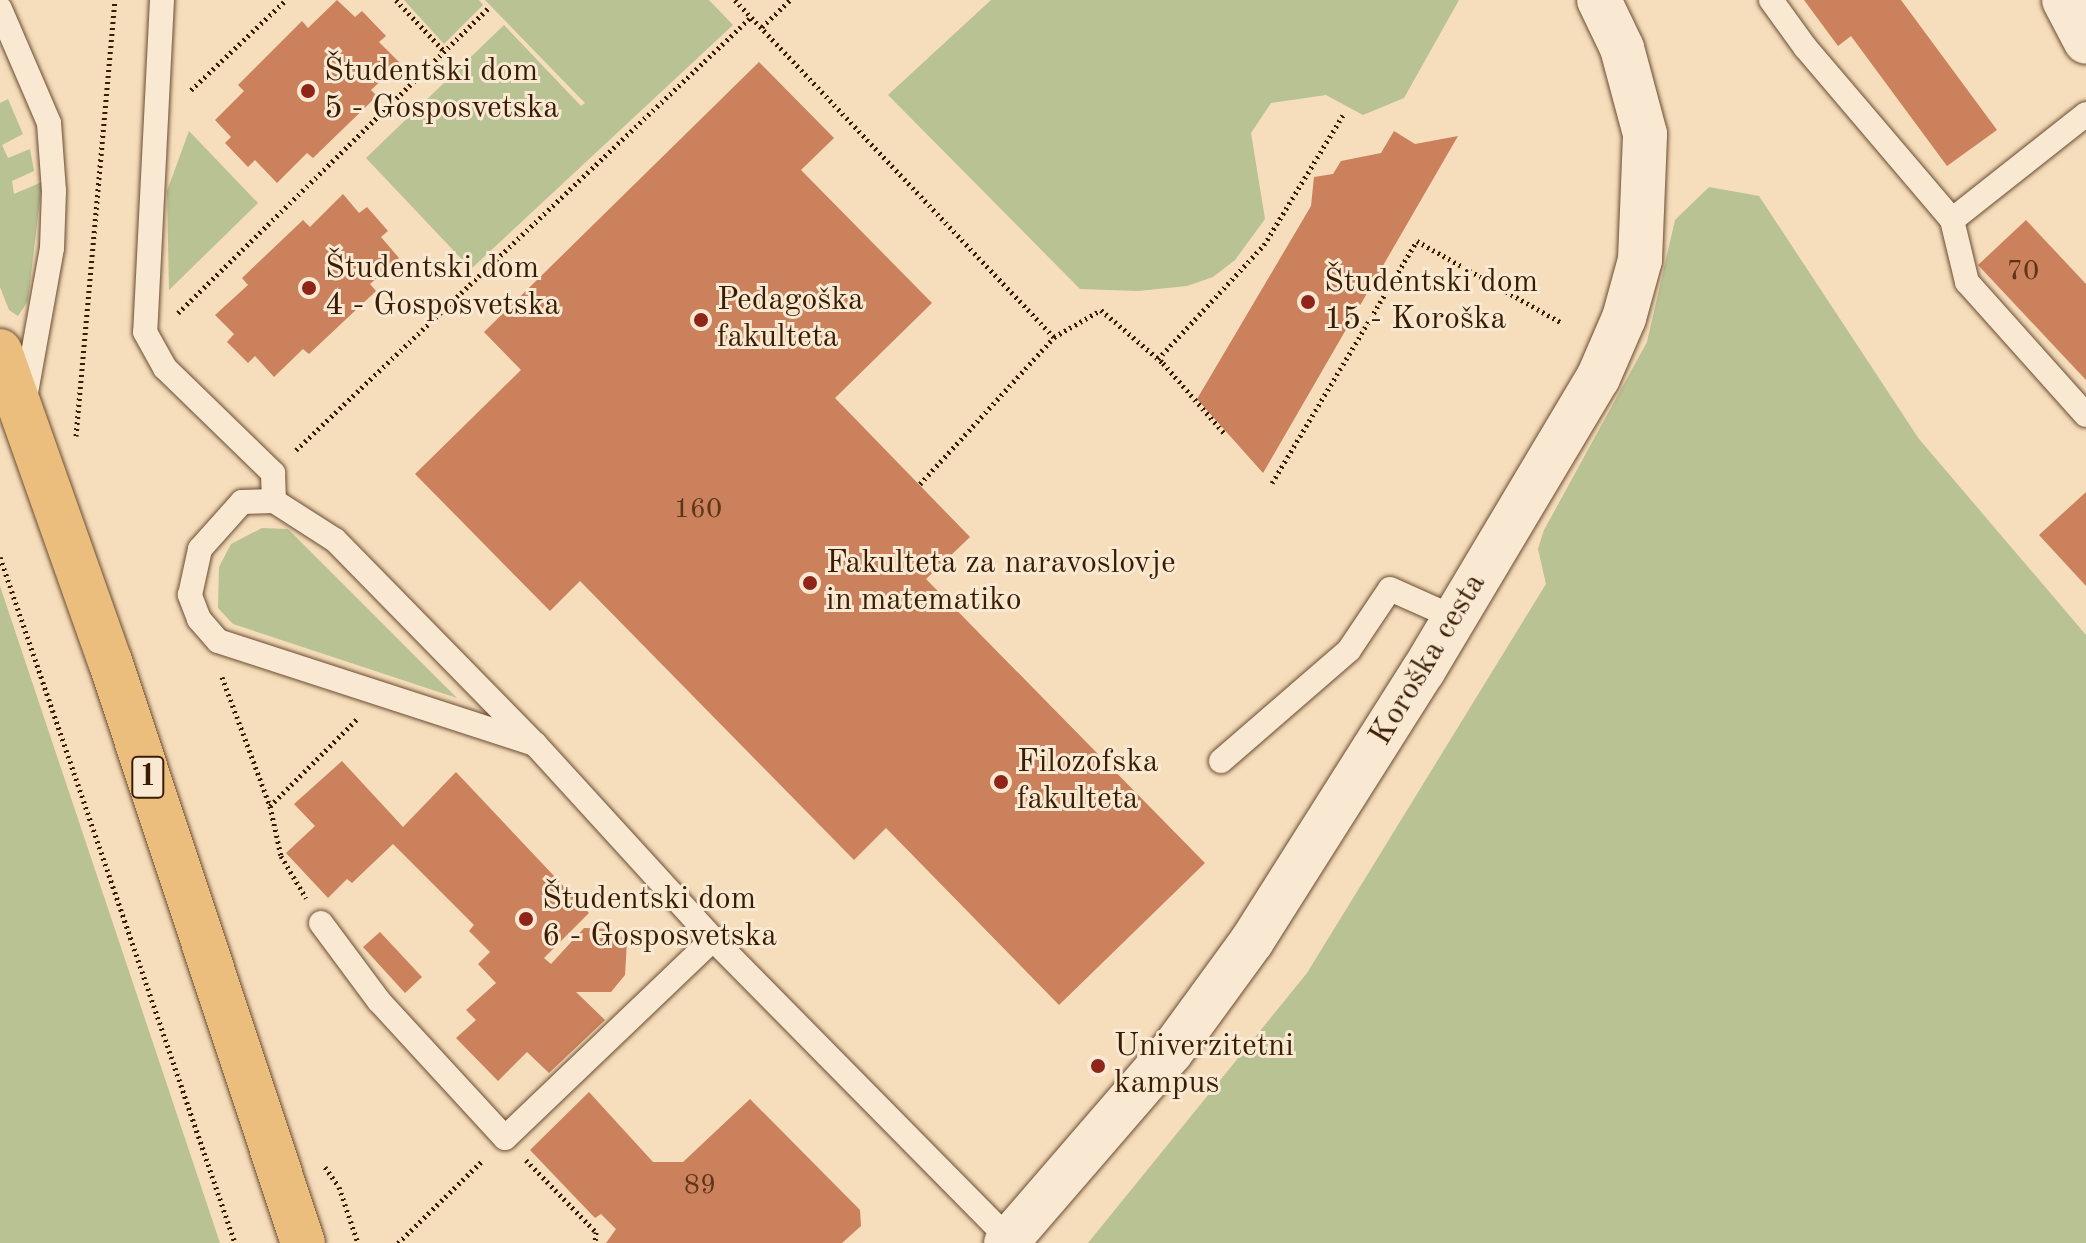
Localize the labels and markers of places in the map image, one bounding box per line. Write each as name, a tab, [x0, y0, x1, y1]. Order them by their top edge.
place label: Študentski dom 5 - Gosposvetska	[324, 54, 559, 129]
marker: Študentski dom 5 - Gosposvetska	[299, 82, 317, 100]
place label: Študentski dom 4 - Gosposvetska	[325, 251, 560, 326]
place label: Študentski dom 15 - Koroška	[1324, 265, 1538, 340]
marker: Študentski dom 4 - Gosposvetska	[300, 279, 318, 297]
place label: Pedagoška fakulteta	[717, 283, 864, 358]
marker: Študentski dom 15 - Koroška	[1299, 293, 1317, 311]
marker: Pedagoška fakulteta	[692, 311, 710, 329]
place label: Fakulteta za naravoslovje in matematiko	[826, 546, 1176, 621]
marker: Fakulteta za naravoslovje in matematiko	[801, 574, 819, 592]
place label: Filozofska fakulteta	[1017, 745, 1159, 820]
marker: Filozofska fakulteta	[992, 773, 1010, 791]
place label: Študentski dom 6 - Gosposvetska	[542, 882, 777, 957]
marker: Študentski dom 6 - Gosposvetska	[517, 910, 535, 928]
place label: Univerzitetni kampus	[1114, 1029, 1294, 1104]
marker: Univerzitetni kampus	[1089, 1057, 1107, 1075]

